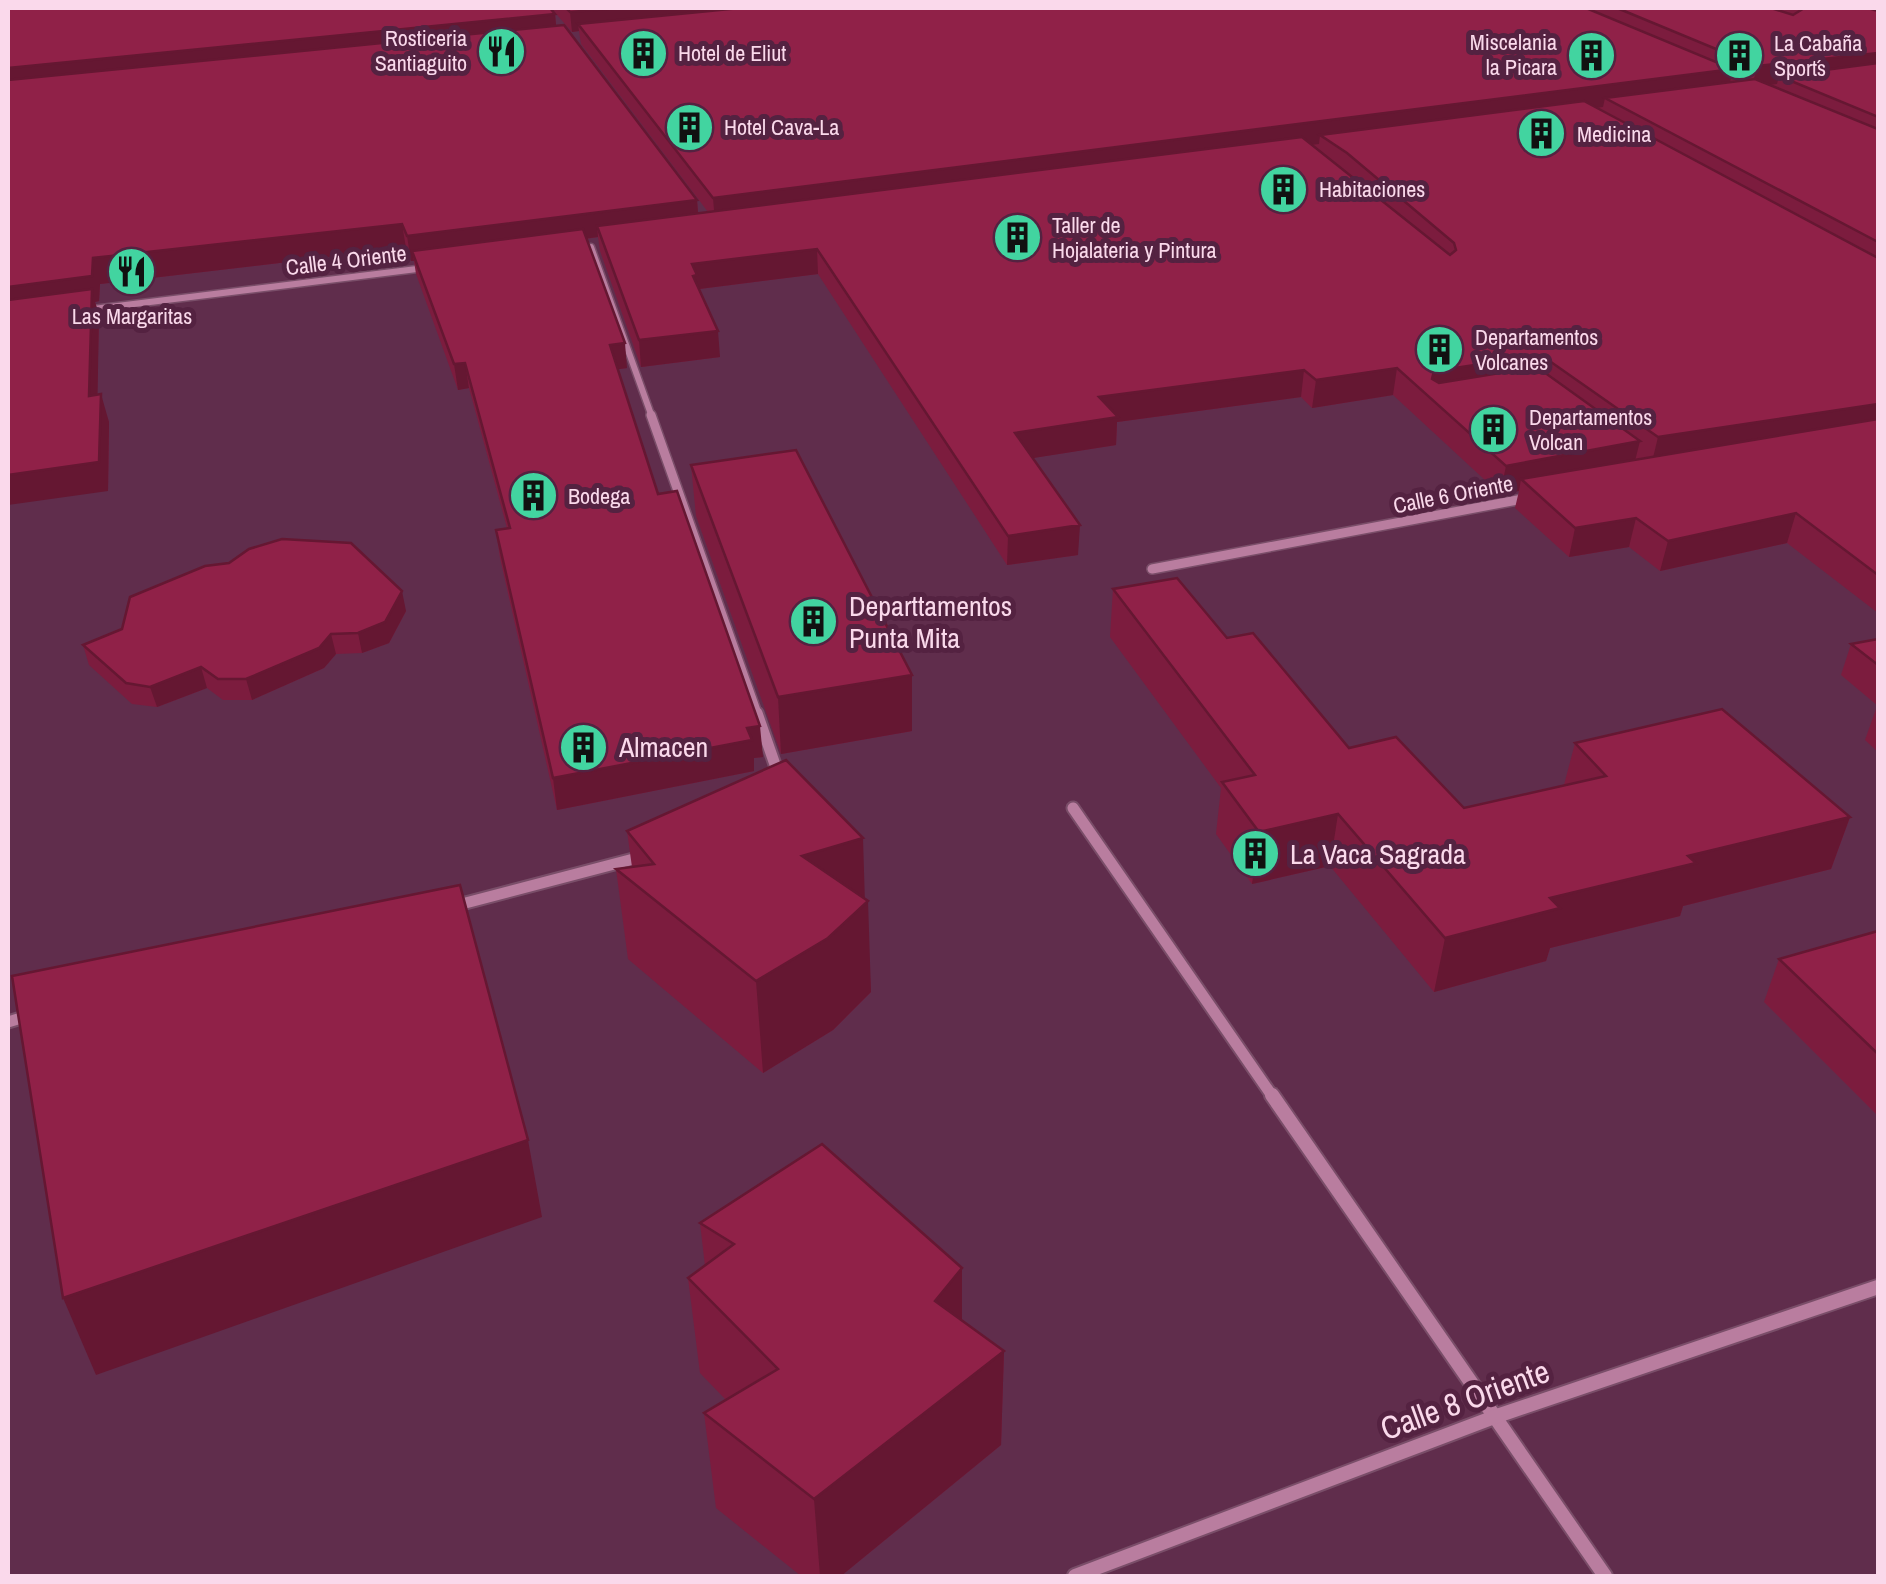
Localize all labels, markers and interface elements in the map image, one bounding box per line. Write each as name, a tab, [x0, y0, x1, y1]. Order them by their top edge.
place label: Rosticeria Santiaguito	[375, 23, 467, 78]
restaurant icon: Rosticeria Santiaguito	[476, 25, 528, 77]
building icon: Hotel de Eliut	[617, 27, 669, 79]
place label: Miscelania la Picara	[1470, 27, 1557, 82]
place label: La Cabaña Sport´s	[1774, 28, 1862, 83]
building icon: Miscelania la Picara	[1566, 29, 1618, 81]
building icon: La Cabaña Sport´s	[1713, 30, 1765, 82]
place label: Hotel de Eliut	[678, 38, 786, 68]
building icon: Hotel Cava-La	[663, 101, 715, 153]
building icon: Medicina	[1516, 108, 1568, 160]
place label: Hotel Cava-La	[724, 112, 839, 142]
place label: Medicina	[1577, 119, 1651, 149]
building icon: Habitaciones	[1258, 163, 1310, 215]
place label: Habitaciones	[1319, 174, 1425, 204]
place label: Taller de Hojalateria y Pintura	[1052, 210, 1216, 265]
building icon: Taller de Hojalateria y Pintura	[991, 212, 1043, 264]
street label: Calle 4 Oriente	[284, 238, 408, 282]
restaurant icon: Las Margaritas	[106, 246, 158, 298]
place label: Las Margaritas	[72, 301, 192, 331]
place label: Departamentos Volcanes	[1475, 322, 1598, 377]
building icon: Departamentos Volcanes	[1414, 324, 1466, 376]
place label: Departamentos Volcan	[1529, 402, 1652, 457]
building icon: Departamentos Volcan	[1468, 404, 1520, 456]
street label: Calle 6 Oriente	[1391, 468, 1515, 520]
building icon: Bodega	[507, 470, 559, 522]
place label: Bodega	[568, 481, 630, 511]
place label: Departtamentos Punta Mita	[849, 587, 1012, 657]
building icon: Departtamentos Punta Mita	[788, 596, 840, 648]
building icon: Almacen	[558, 721, 610, 773]
place label: Almacen	[618, 728, 708, 766]
building icon: La Vaca Sagrada	[1229, 828, 1281, 880]
place label: La Vaca Sagrada	[1290, 835, 1466, 873]
street label: Calle 8 Oriente	[1375, 1349, 1555, 1450]

